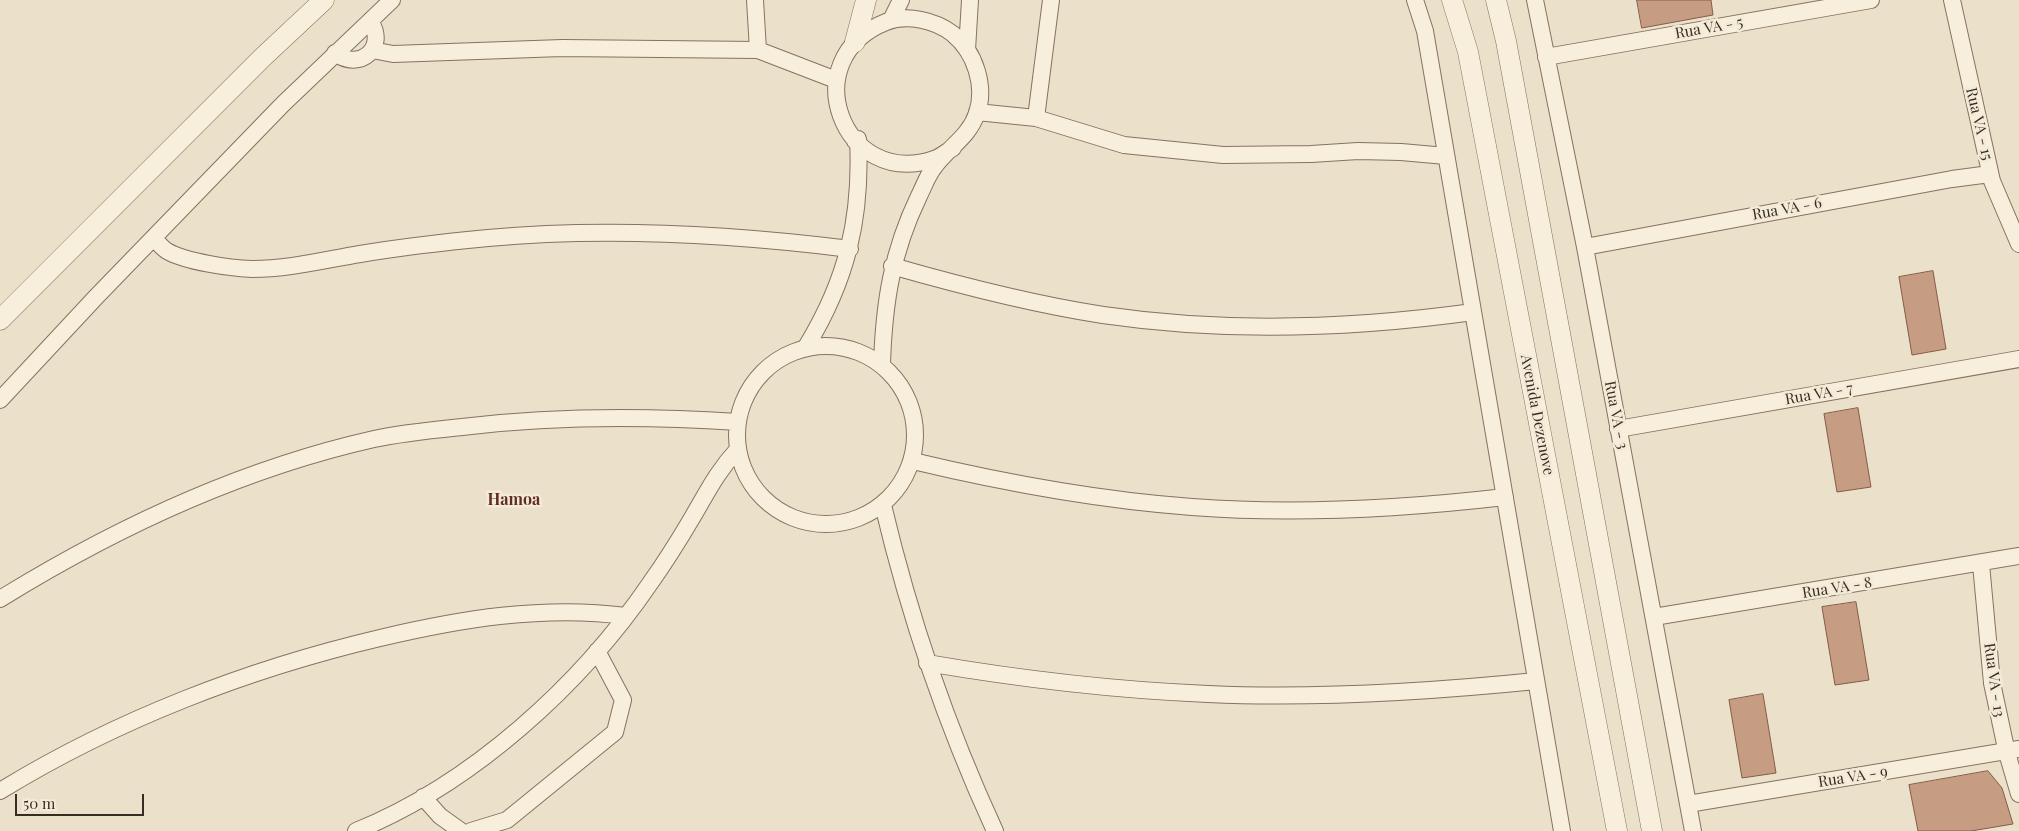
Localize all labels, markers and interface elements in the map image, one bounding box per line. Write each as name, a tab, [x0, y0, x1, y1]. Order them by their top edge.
street label: Rua VA - 5	[1674, 13, 1744, 43]
street label: Rua VA - 15	[1962, 86, 1996, 162]
street label: Rua VA - 6	[1751, 194, 1823, 224]
street label: Avenida Dezenove	[1516, 353, 1558, 477]
street label: Rua VA - 3	[1601, 379, 1631, 451]
street label: Rua VA - 7	[1784, 379, 1854, 409]
district label: Hamoa	[488, 490, 540, 510]
street label: Rua VA - 8	[1801, 574, 1873, 602]
street label: Rua VA - 13	[1980, 642, 2008, 718]
street label: Rua VA - 9	[1817, 763, 1889, 791]
scale bar	[18, 784, 146, 816]
text: 50 m	[23, 793, 55, 813]

